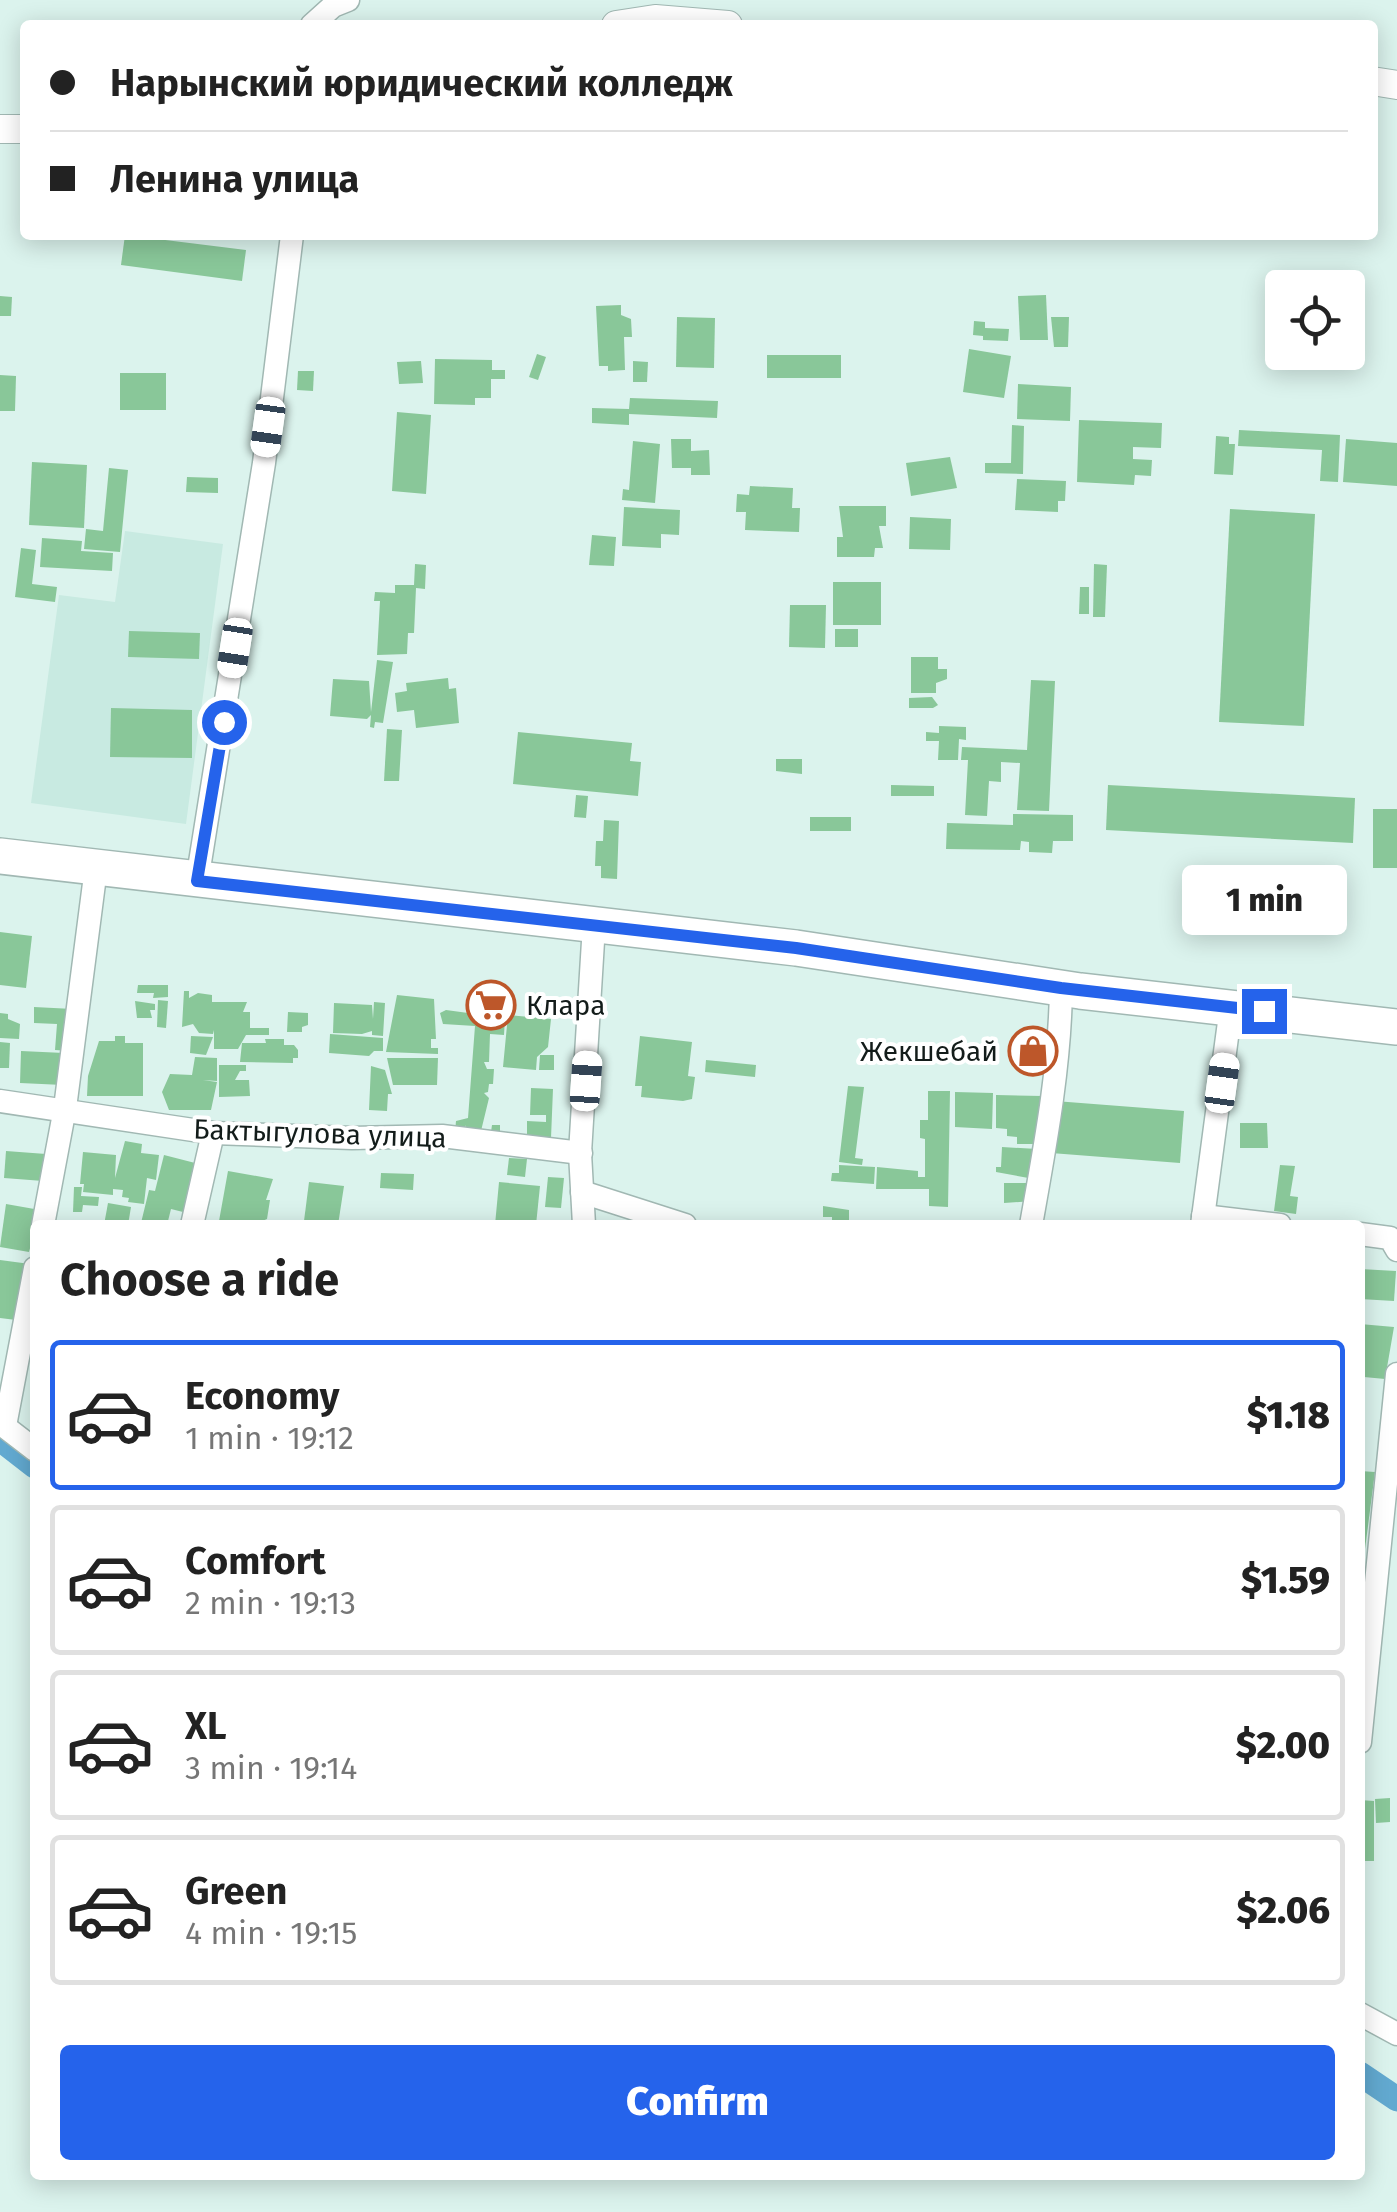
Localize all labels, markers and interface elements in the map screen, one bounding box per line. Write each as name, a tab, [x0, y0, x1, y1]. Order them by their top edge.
text: Нарынский юридический колледж	[110, 60, 733, 106]
text: Ленина улица	[110, 156, 359, 202]
map controls	[1265, 270, 1365, 370]
button: locate	[1265, 270, 1365, 370]
car	[249, 395, 287, 459]
car	[215, 616, 255, 680]
route start	[202, 700, 247, 745]
callout: 1 min	[1182, 866, 1346, 936]
text: 1 min	[1226, 881, 1303, 919]
supermarket icon: Клара	[465, 979, 517, 1031]
place label: Клара	[526, 989, 605, 1022]
route end	[1242, 989, 1287, 1034]
shop icon: Жекшебай	[1007, 1025, 1059, 1077]
place label: Жекшебай	[860, 1035, 998, 1068]
car	[569, 1050, 603, 1112]
car	[1203, 1051, 1241, 1115]
street label: Бактыгулова улица	[193, 1113, 447, 1154]
text: Choose a ride	[60, 1253, 339, 1307]
icon: car	[65, 1370, 155, 1460]
text: Economy	[185, 1373, 340, 1419]
text: $1.18	[1247, 1392, 1330, 1438]
text: 1 min · 19:12	[185, 1419, 354, 1457]
icon: car	[65, 1535, 155, 1625]
text: Comfort	[185, 1538, 326, 1584]
text: $1.59	[1241, 1557, 1330, 1603]
text: 2 min · 19:13	[185, 1584, 356, 1622]
icon: car	[65, 1700, 155, 1790]
text: XL	[185, 1703, 227, 1749]
text: $2.00	[1236, 1722, 1330, 1768]
text: 3 min · 19:14	[185, 1749, 357, 1787]
icon: car	[65, 1865, 155, 1955]
text: Green	[185, 1868, 288, 1914]
text: $2.06	[1236, 1887, 1330, 1933]
text: 4 min · 19:15	[185, 1914, 357, 1952]
button: Confirm	[60, 2045, 1335, 2160]

